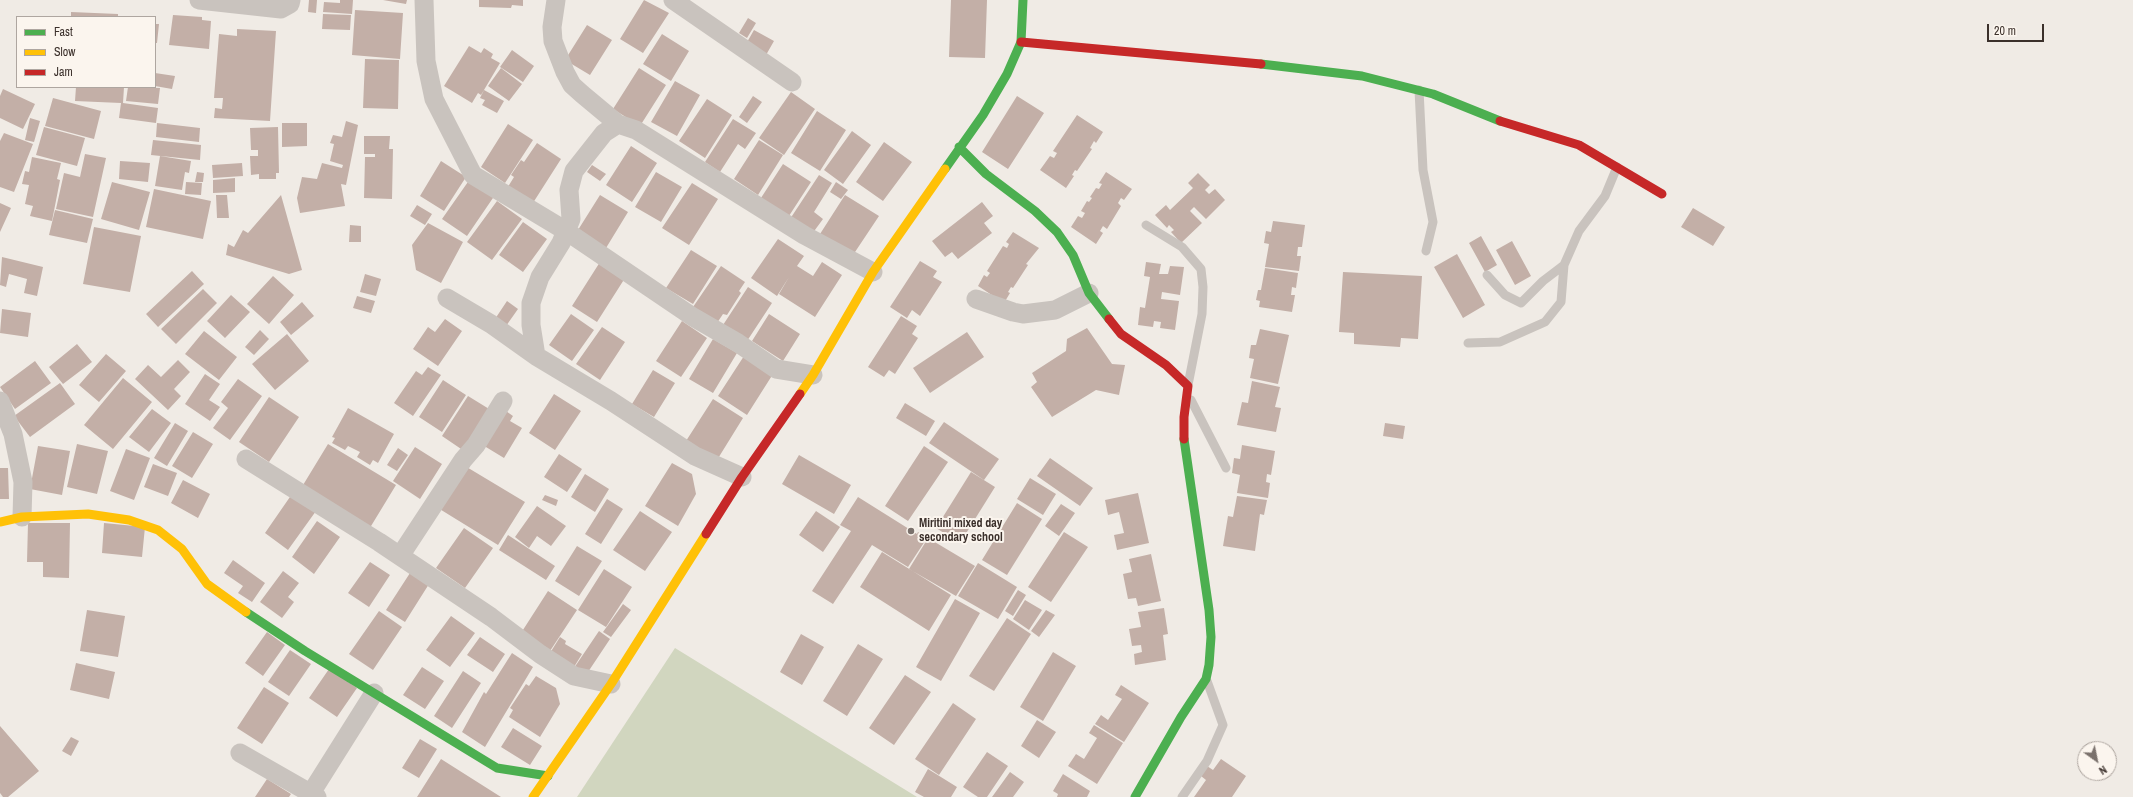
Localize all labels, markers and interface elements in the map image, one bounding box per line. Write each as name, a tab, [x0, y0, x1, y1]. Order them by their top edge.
legend	[16, 16, 156, 88]
scale bar	[1989, 16, 2046, 42]
text: 20 m	[1994, 23, 2016, 39]
text: Fast	[54, 24, 73, 40]
text: Slow	[54, 44, 75, 60]
text: Jam	[54, 64, 73, 80]
place label: Miritini mixed day secondary school	[919, 517, 1003, 545]
marker: Miritini mixed day secondary school	[906, 526, 916, 536]
north arrow	[2077, 741, 2117, 781]
text: N	[2096, 763, 2110, 778]

